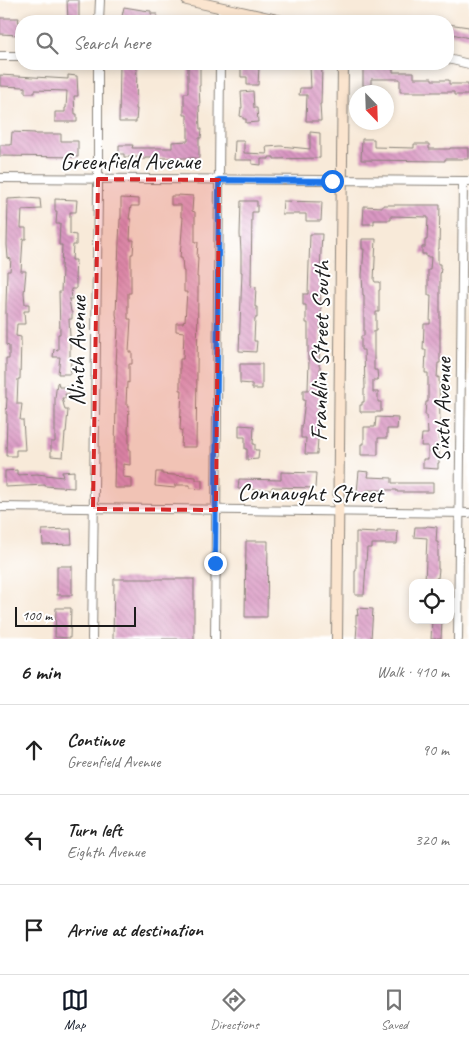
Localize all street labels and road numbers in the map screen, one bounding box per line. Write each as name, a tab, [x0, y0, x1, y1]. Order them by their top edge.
street label: Greenfield Avenue	[60, 146, 202, 176]
street label: Franklin Street South	[303, 259, 337, 441]
street label: Ninth Avenue	[61, 294, 93, 406]
street label: Sixth Avenue	[426, 355, 458, 463]
street label: Connaught Street	[237, 477, 385, 509]

